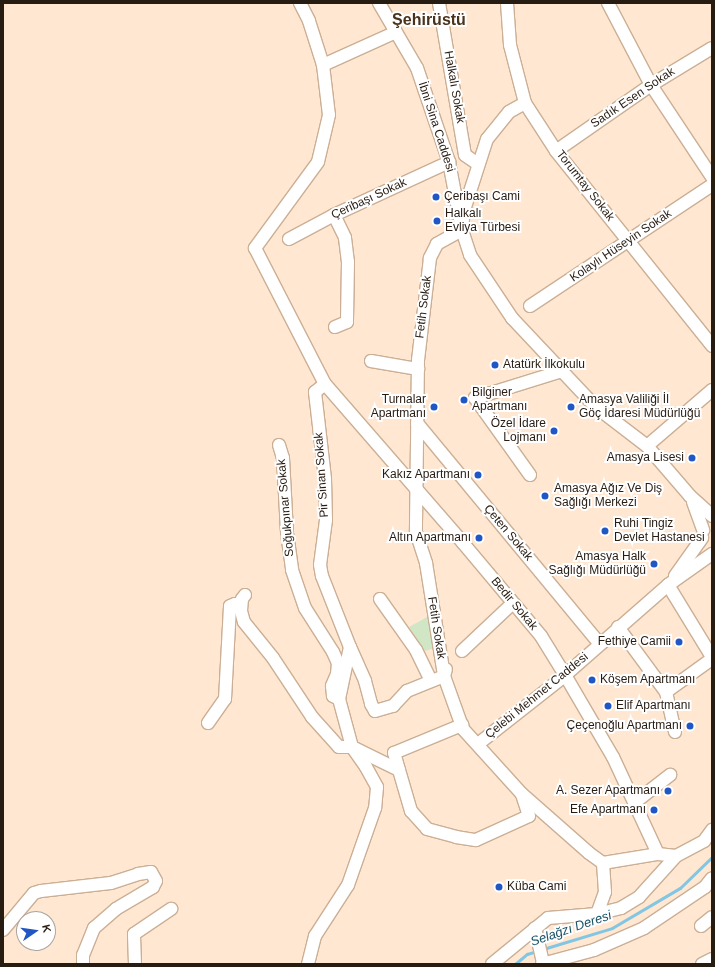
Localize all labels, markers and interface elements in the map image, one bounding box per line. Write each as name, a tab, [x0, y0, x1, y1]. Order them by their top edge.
district label: Şehirüstü	[392, 10, 466, 30]
street label: Halkalı Sokak	[441, 50, 467, 124]
street label: Sadık Esen Sokak	[588, 65, 678, 131]
street label: İbni Sina Caddesi	[415, 80, 457, 174]
street label: Torumtay Sokak	[553, 148, 617, 224]
street label: Çeribaşı Sokak	[329, 175, 409, 223]
place label: Çeribaşı Cami	[444, 190, 520, 204]
marker: Çeribaşı Cami	[431, 192, 441, 202]
place label: Halkalı Evliya Türbesi	[445, 207, 520, 235]
street label: Kolaylı Hüseyin Sokak	[567, 207, 675, 285]
marker: Halkalı Evliya Türbesi	[432, 216, 442, 226]
street label: Fetih Sokak	[413, 275, 435, 339]
place label: Atatürk İlkokulu	[503, 358, 585, 372]
marker: Atatürk İlkokulu	[490, 360, 500, 370]
place label: Bilginer Apartmanı	[472, 386, 527, 414]
place label: Turnalar Apartmanı	[371, 393, 426, 421]
place label: Amasya Valiliği İl Göç İdaresi Müdürlüğü	[579, 393, 700, 421]
marker: Bilginer Apartmanı	[459, 395, 469, 405]
marker: Turnalar Apartmanı	[429, 402, 439, 412]
marker: Amasya Valiliği İl Göç İdaresi Müdürlüğü	[566, 402, 576, 412]
place label: Özel İdare Lojmanı	[491, 417, 546, 445]
marker: Özel İdare Lojmanı	[549, 426, 559, 436]
street label: Pir Sinan Sokak	[312, 432, 332, 518]
place label: Amasya Lisesi	[607, 451, 684, 465]
marker: Amasya Lisesi	[687, 453, 697, 463]
street label: Soğukpınar Sokak	[275, 459, 297, 557]
place label: Kakız Apartmanı	[381, 468, 470, 482]
marker: Kakız Apartmanı	[473, 470, 483, 480]
place label: Amasya Ağız Ve Diş Sağlığı Merkezi	[554, 482, 663, 510]
marker: Amasya Ağız Ve Diş Sağlığı Merkezi	[539, 490, 551, 502]
street label: Çeten Sokak	[480, 502, 536, 564]
place label: Ruhi Tingiz Devlet Hastanesi	[614, 517, 705, 545]
marker: Ruhi Tingiz Devlet Hastanesi	[599, 525, 611, 537]
place label: Altın Apartmanı	[388, 531, 471, 545]
marker: Altın Apartmanı	[474, 533, 484, 543]
place label: Amasya Halk Sağlığı Müdürlüğü	[549, 550, 646, 578]
marker: Amasya Halk Sağlığı Müdürlüğü	[649, 559, 659, 569]
street label: Bedir Sokak	[488, 575, 540, 633]
street label: Fetih Sokak	[424, 596, 448, 660]
place label: Fethiye Camii	[598, 635, 671, 649]
marker: Fethiye Camii	[674, 637, 684, 647]
street label: Çelebi Mehmet Caddesi	[483, 650, 591, 742]
place label: Köşem Apartmanı	[600, 673, 696, 687]
marker: Köşem Apartmanı	[587, 675, 597, 685]
place label: Elif Apartmanı	[616, 699, 691, 713]
marker: Elif Apartmanı	[603, 701, 613, 711]
place label: Çeçenoğlu Apartmanı	[566, 719, 682, 733]
marker: Çeçenoğlu Apartmanı	[685, 721, 695, 731]
place label: A. Sezer Apartmanı	[555, 784, 660, 798]
marker: A. Sezer Apartmanı	[663, 786, 673, 796]
place label: Efe Apartmanı	[569, 803, 646, 817]
marker: Efe Apartmanı	[649, 805, 659, 815]
place label: Küba Cami	[507, 880, 566, 894]
marker: Küba Cami	[494, 882, 504, 892]
water label: Selağzı Deresi	[528, 908, 614, 950]
north arrow	[16, 911, 56, 951]
text: K	[40, 923, 53, 934]

